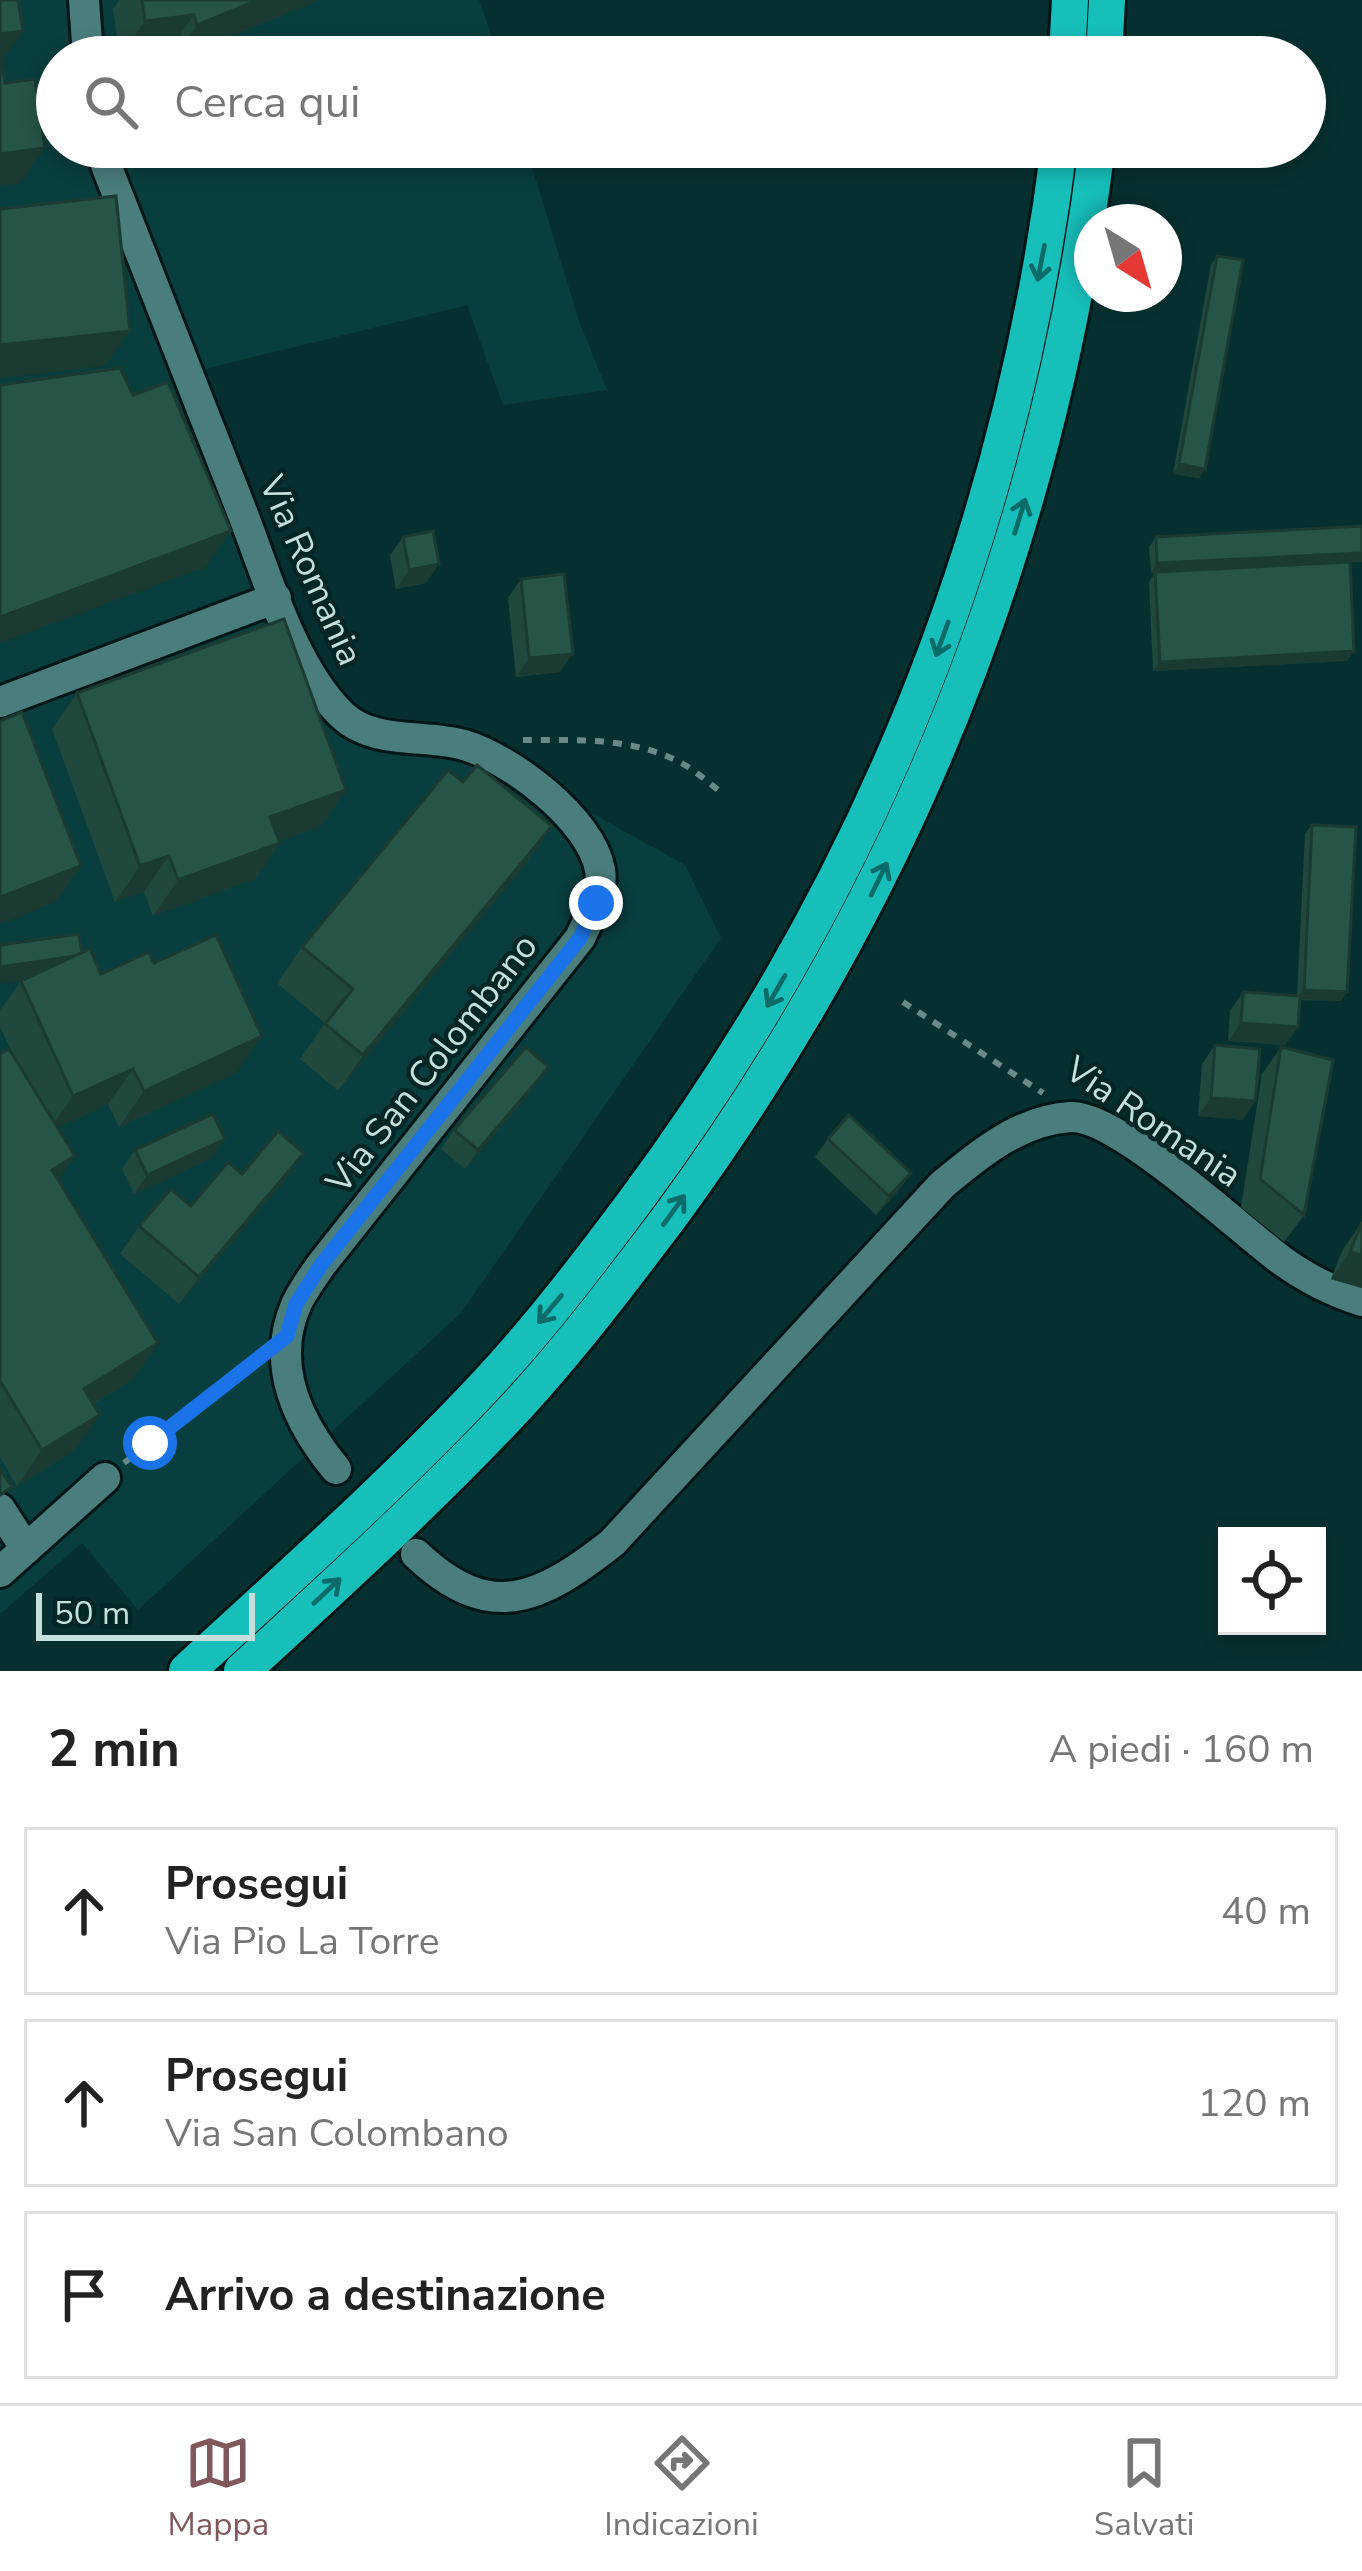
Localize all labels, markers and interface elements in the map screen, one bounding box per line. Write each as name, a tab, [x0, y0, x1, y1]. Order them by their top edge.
search box	[36, 36, 1326, 168]
icon: search	[78, 69, 144, 135]
text: Cerca qui	[174, 72, 360, 133]
north arrow	[1074, 204, 1182, 312]
one-way arrow	[1029, 243, 1052, 281]
street label: Via Romania	[247, 467, 374, 673]
one-way arrow	[1010, 498, 1032, 536]
one-way arrow	[930, 620, 951, 657]
one-way arrow	[869, 862, 891, 898]
route end	[569, 876, 623, 930]
street label: Via San Colombano	[315, 924, 549, 1205]
one-way arrow	[764, 973, 788, 1007]
street label: Via Romania	[1054, 1045, 1251, 1199]
one-way arrow	[661, 1194, 686, 1227]
one-way arrow	[537, 1293, 565, 1324]
route start	[123, 1416, 177, 1470]
map controls	[1218, 1527, 1326, 1635]
button: locate	[1218, 1527, 1326, 1635]
one-way arrow	[312, 1577, 341, 1605]
scale bar	[36, 1587, 255, 1640]
text: 50 m	[54, 1591, 130, 1636]
text: 2 min	[48, 1714, 180, 1784]
text: A piedi · 160 m	[1049, 1723, 1314, 1776]
text: Prosegui	[165, 1854, 348, 1915]
icon: ahead	[51, 1878, 117, 1944]
text: 40 m	[1221, 1885, 1311, 1938]
text: Via Pio La Torre	[165, 1915, 440, 1968]
text: Prosegui	[165, 2046, 348, 2107]
icon: ahead	[51, 2070, 117, 2136]
text: 120 m	[1197, 2077, 1311, 2130]
text: Via San Colombano	[165, 2107, 509, 2160]
icon: arrive	[51, 2262, 117, 2328]
text: Arrivo a destinazione	[165, 2265, 606, 2326]
tab: Mappa	[168, 2430, 269, 2547]
tab: Indicazioni	[604, 2430, 759, 2547]
tab: Salvati	[1094, 2430, 1194, 2547]

